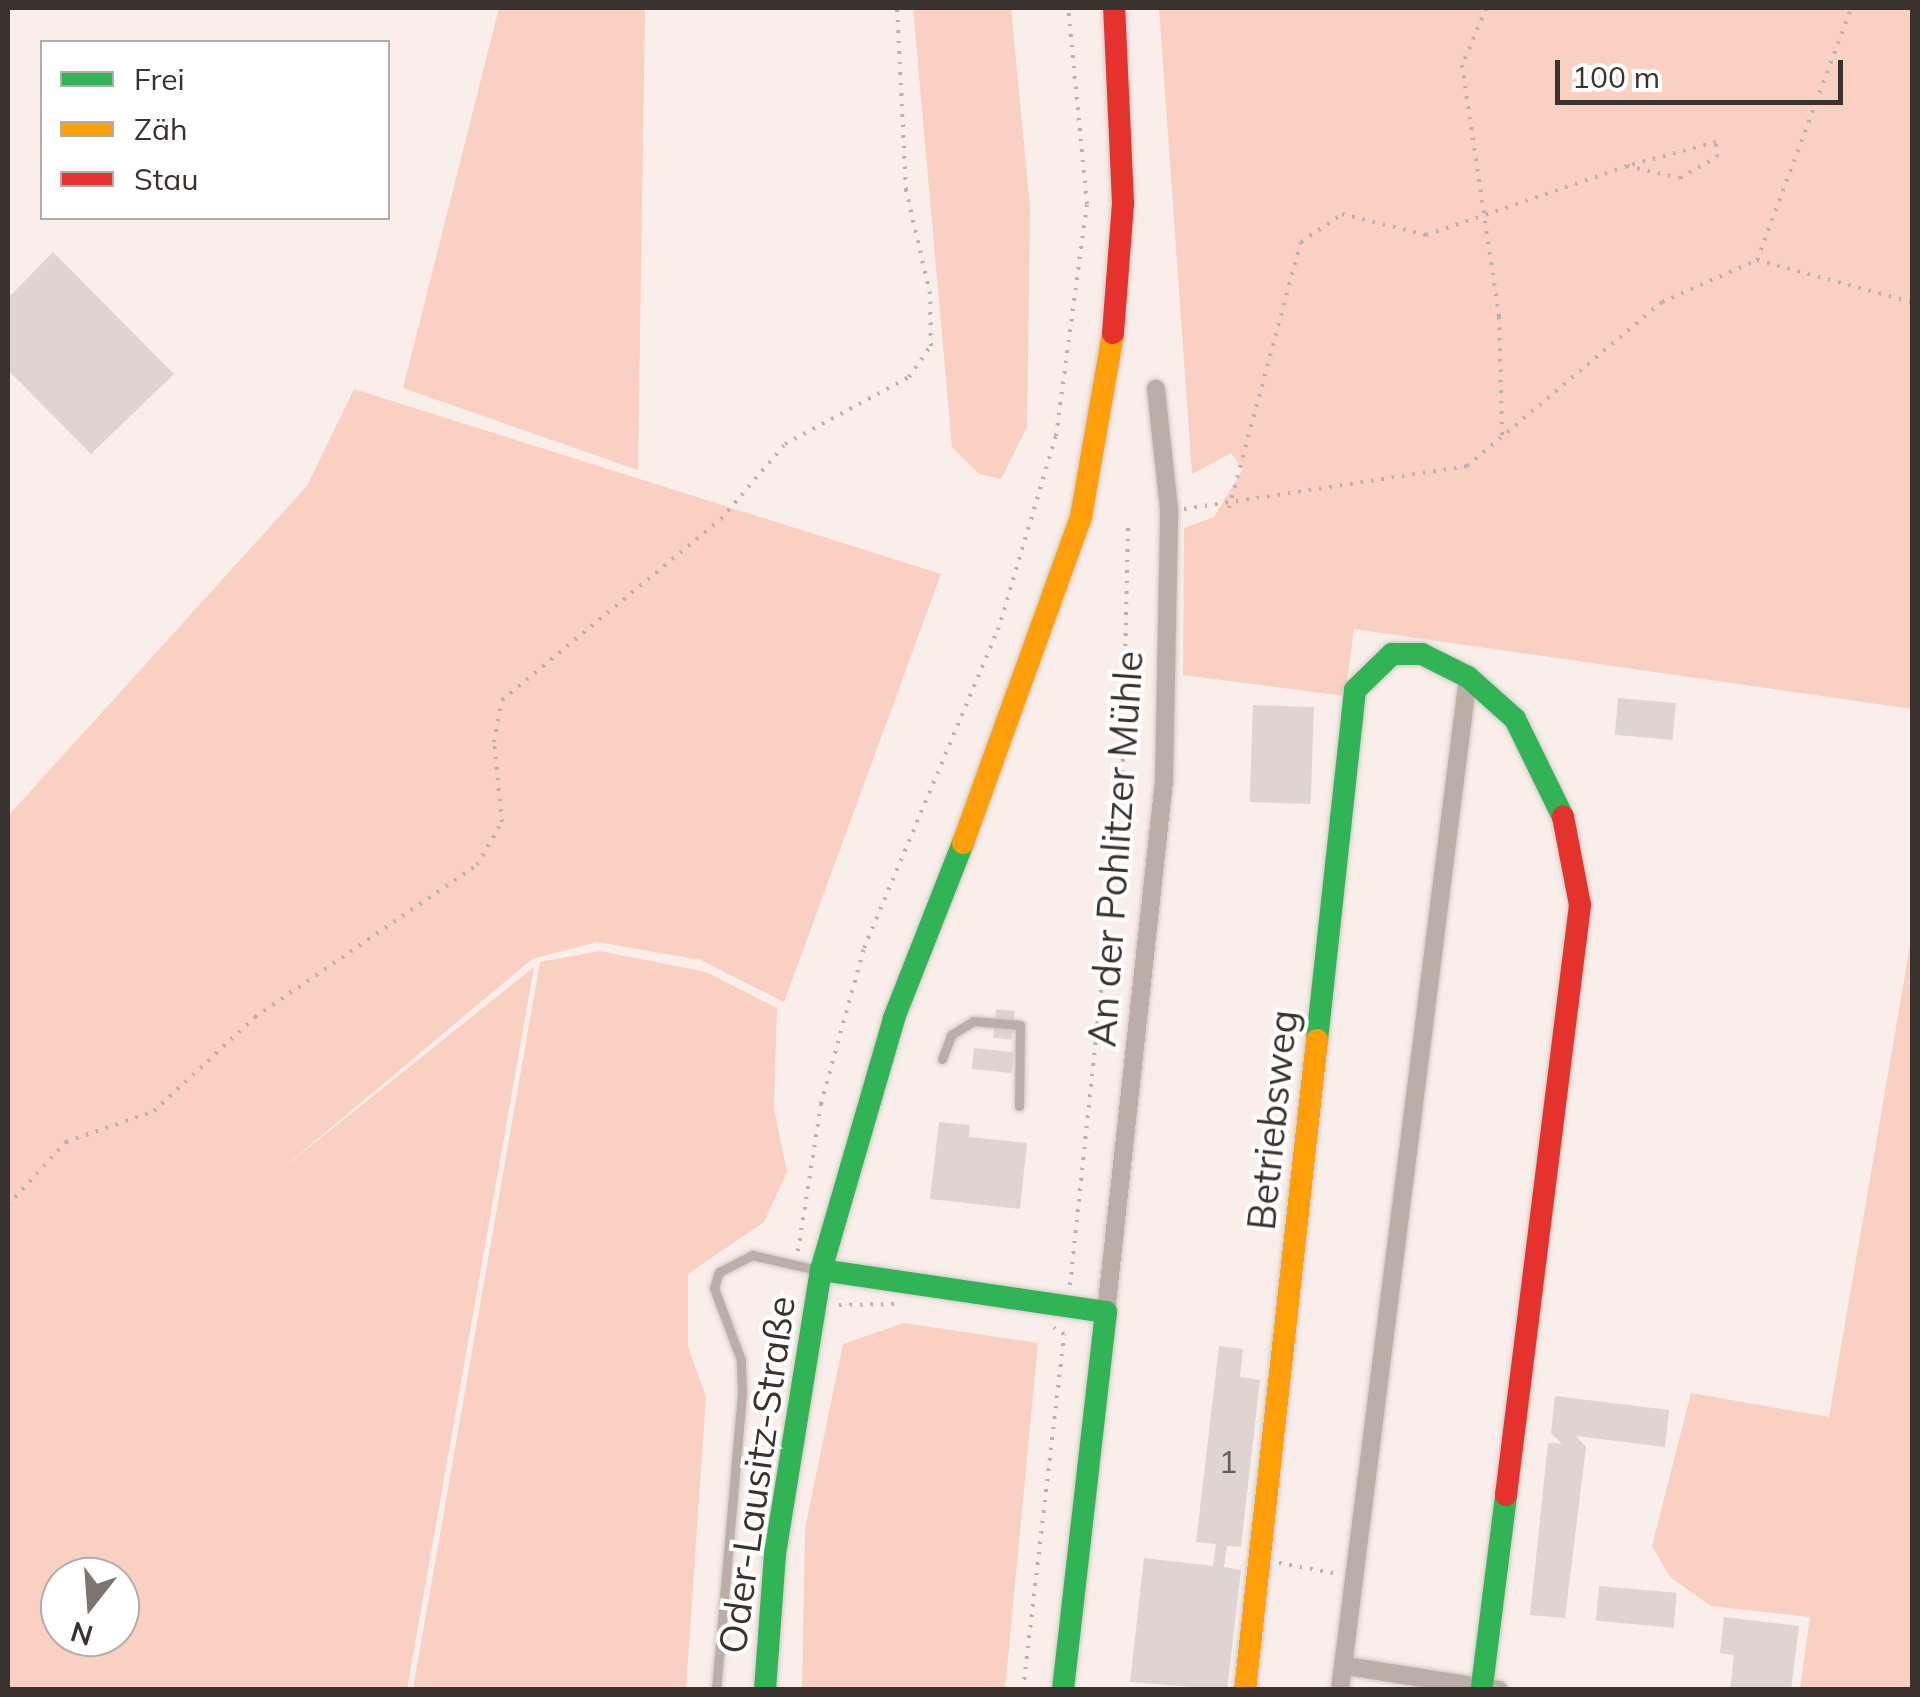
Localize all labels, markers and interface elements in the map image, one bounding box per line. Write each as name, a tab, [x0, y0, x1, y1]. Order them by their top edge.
legend	[40, 40, 390, 220]
scale bar	[1560, 40, 1848, 102]
text: 100 m	[1572, 58, 1660, 96]
text: Frei	[134, 60, 185, 98]
text: Zäh	[134, 110, 187, 148]
text: Stau	[134, 160, 198, 198]
street label: An der Pohlitzer Mühle	[1079, 649, 1153, 1049]
street label: Betriebsweg	[1239, 1008, 1307, 1232]
street label: Oder-Lausitz-Straße	[709, 1293, 805, 1657]
house number: 1	[1218, 1442, 1238, 1480]
north arrow	[40, 1557, 140, 1657]
text: N	[66, 1614, 97, 1654]

